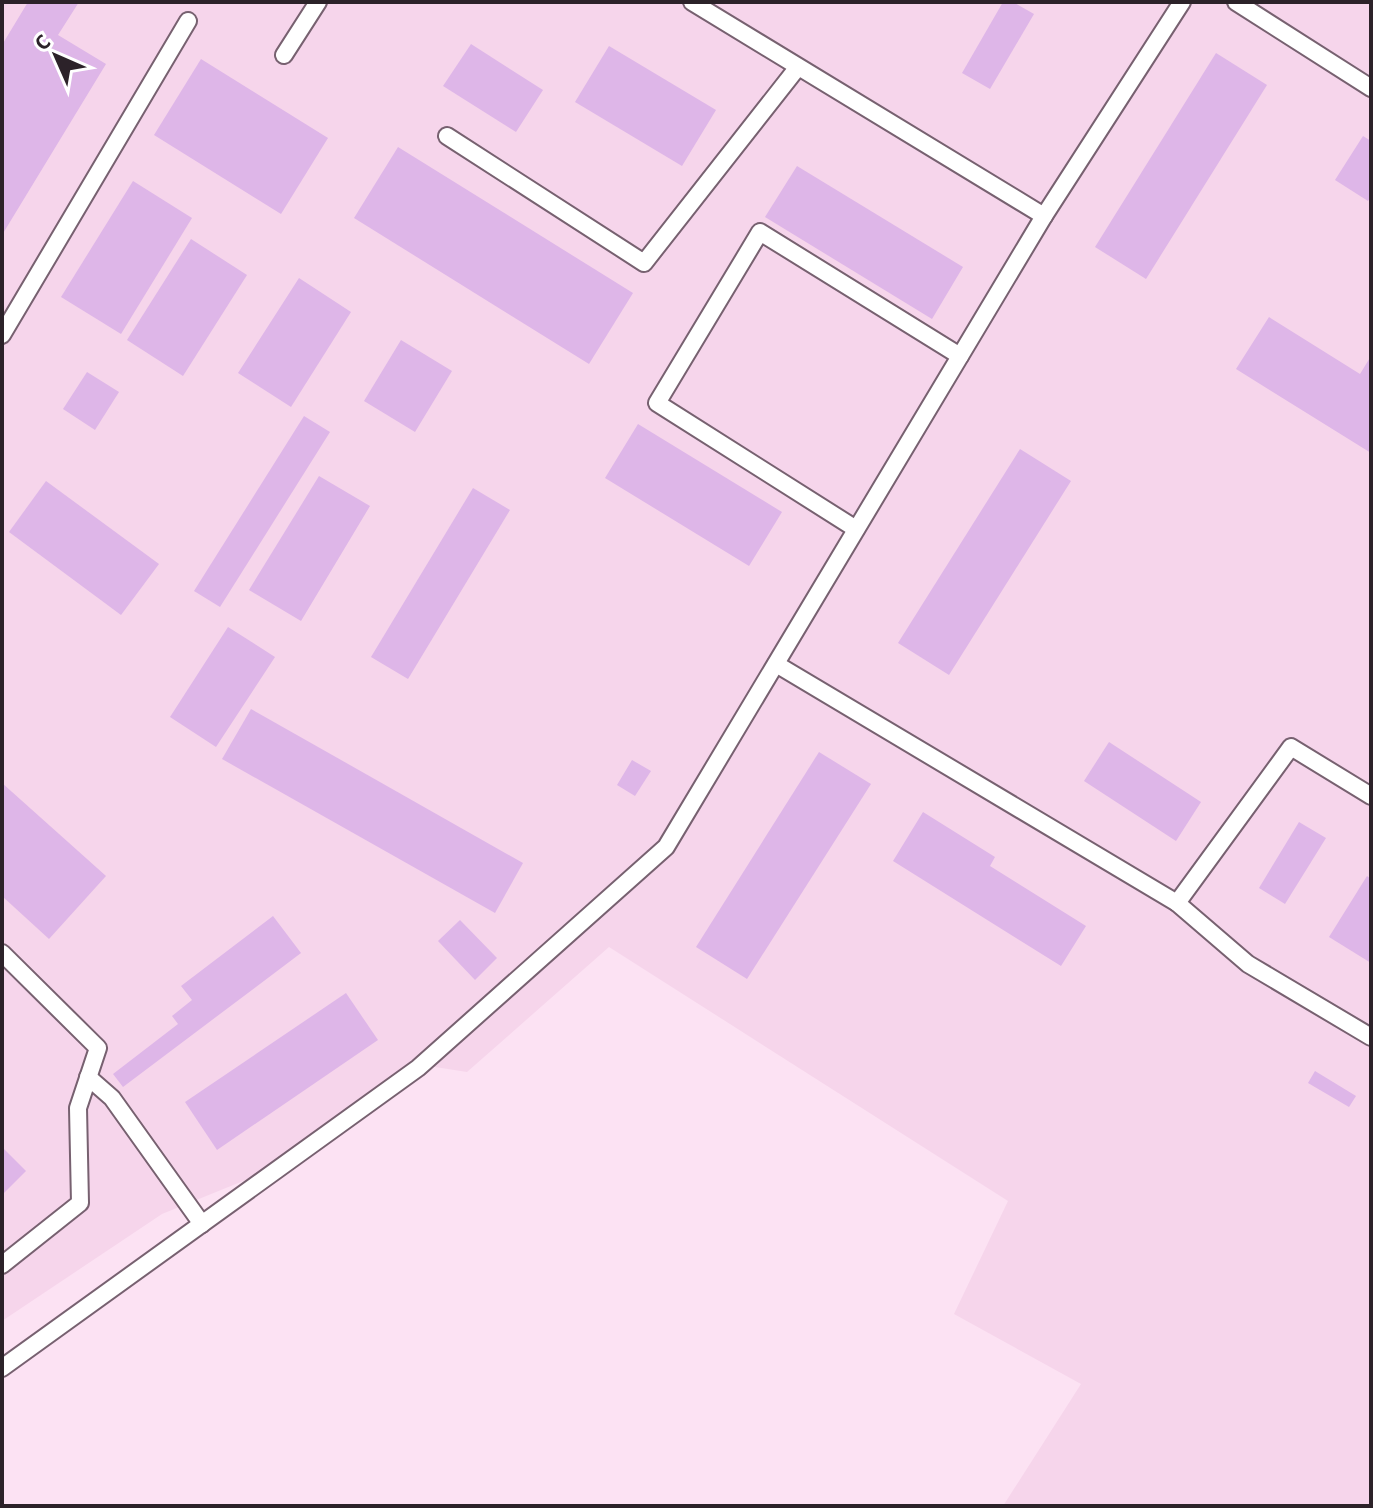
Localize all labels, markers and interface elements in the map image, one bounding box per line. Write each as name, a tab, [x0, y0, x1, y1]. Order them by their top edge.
north arrow	[16, 16, 96, 96]
text: С	[30, 30, 55, 55]

